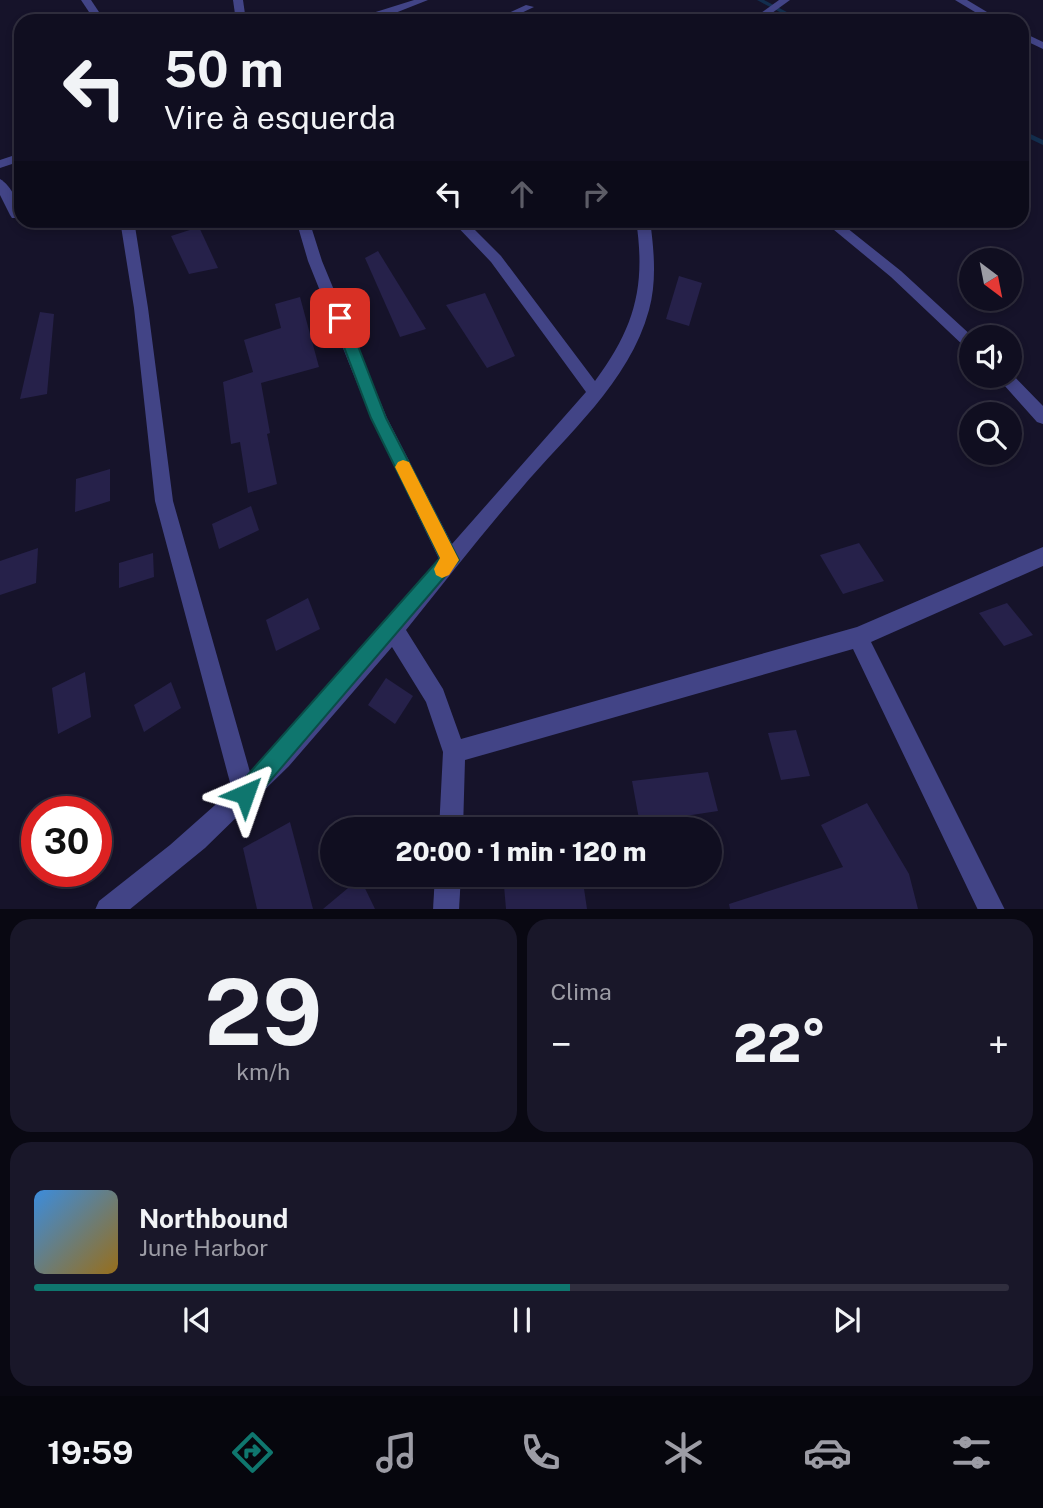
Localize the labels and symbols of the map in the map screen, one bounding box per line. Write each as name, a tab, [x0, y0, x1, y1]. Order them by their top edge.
north arrow	[959, 248, 1022, 312]
pin	[310, 288, 370, 348]
position arrow	[208, 757, 282, 831]
speed limit sign: 30	[21, 796, 112, 887]

